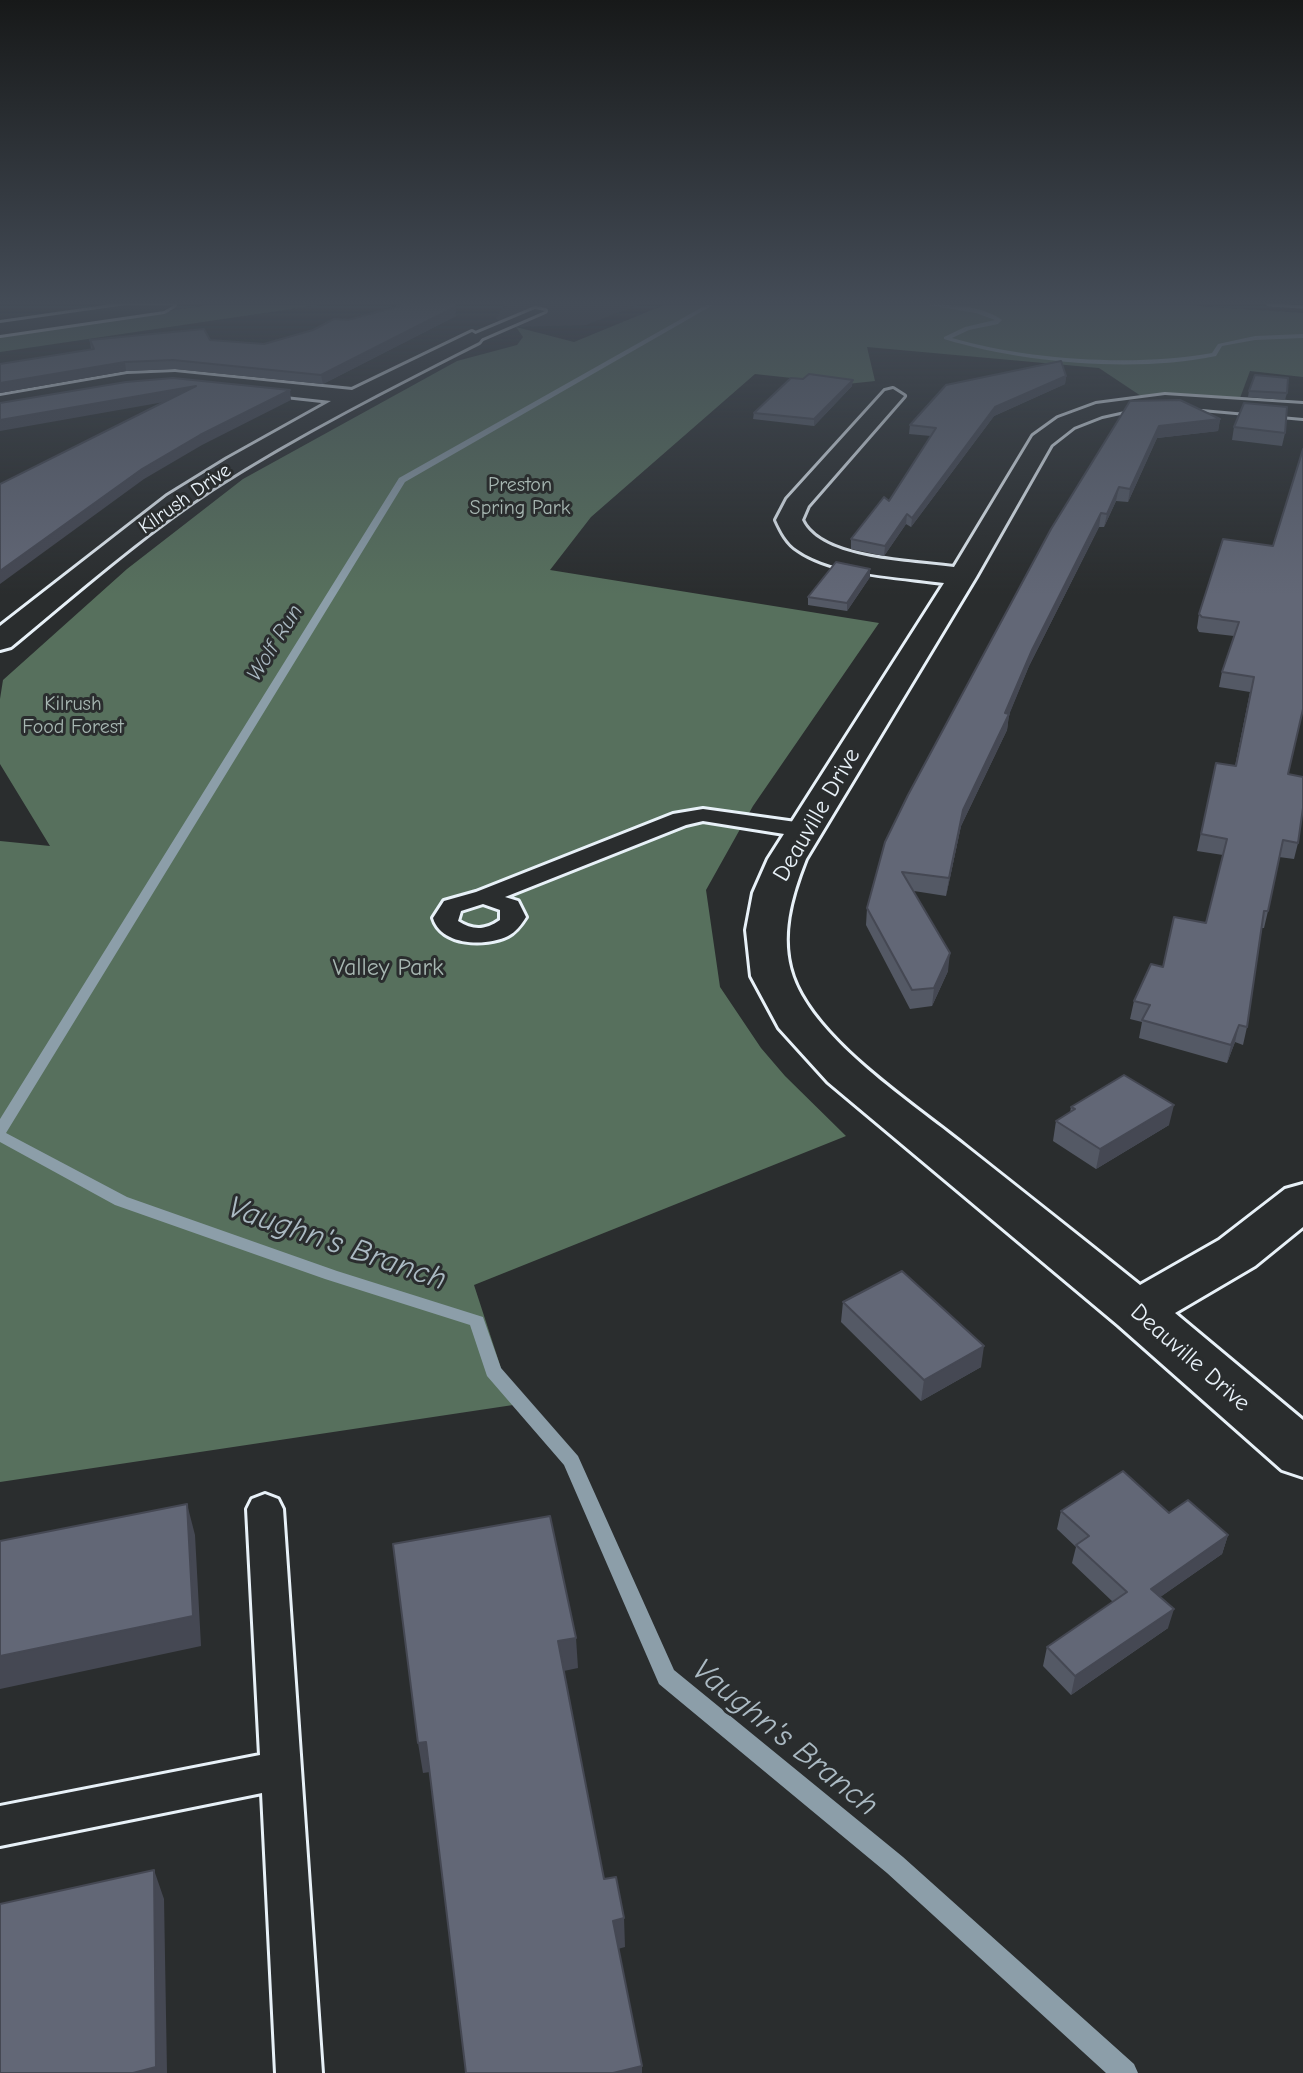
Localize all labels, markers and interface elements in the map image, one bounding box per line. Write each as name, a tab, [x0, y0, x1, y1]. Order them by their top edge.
street label: Kilrush Drive	[134, 458, 236, 540]
park label: Preston Spring Park	[470, 473, 570, 520]
water label: Wolf Run	[241, 600, 309, 686]
park label: Kilrush Food Forest	[22, 692, 124, 739]
street label: Deauville Drive	[767, 743, 867, 887]
park label: Valley Park	[332, 954, 444, 982]
water label: Vaughn's Branch	[223, 1189, 451, 1299]
street label: Deauville Drive	[1124, 1298, 1256, 1418]
water label: Vaughn's Branch	[684, 1651, 886, 1825]

